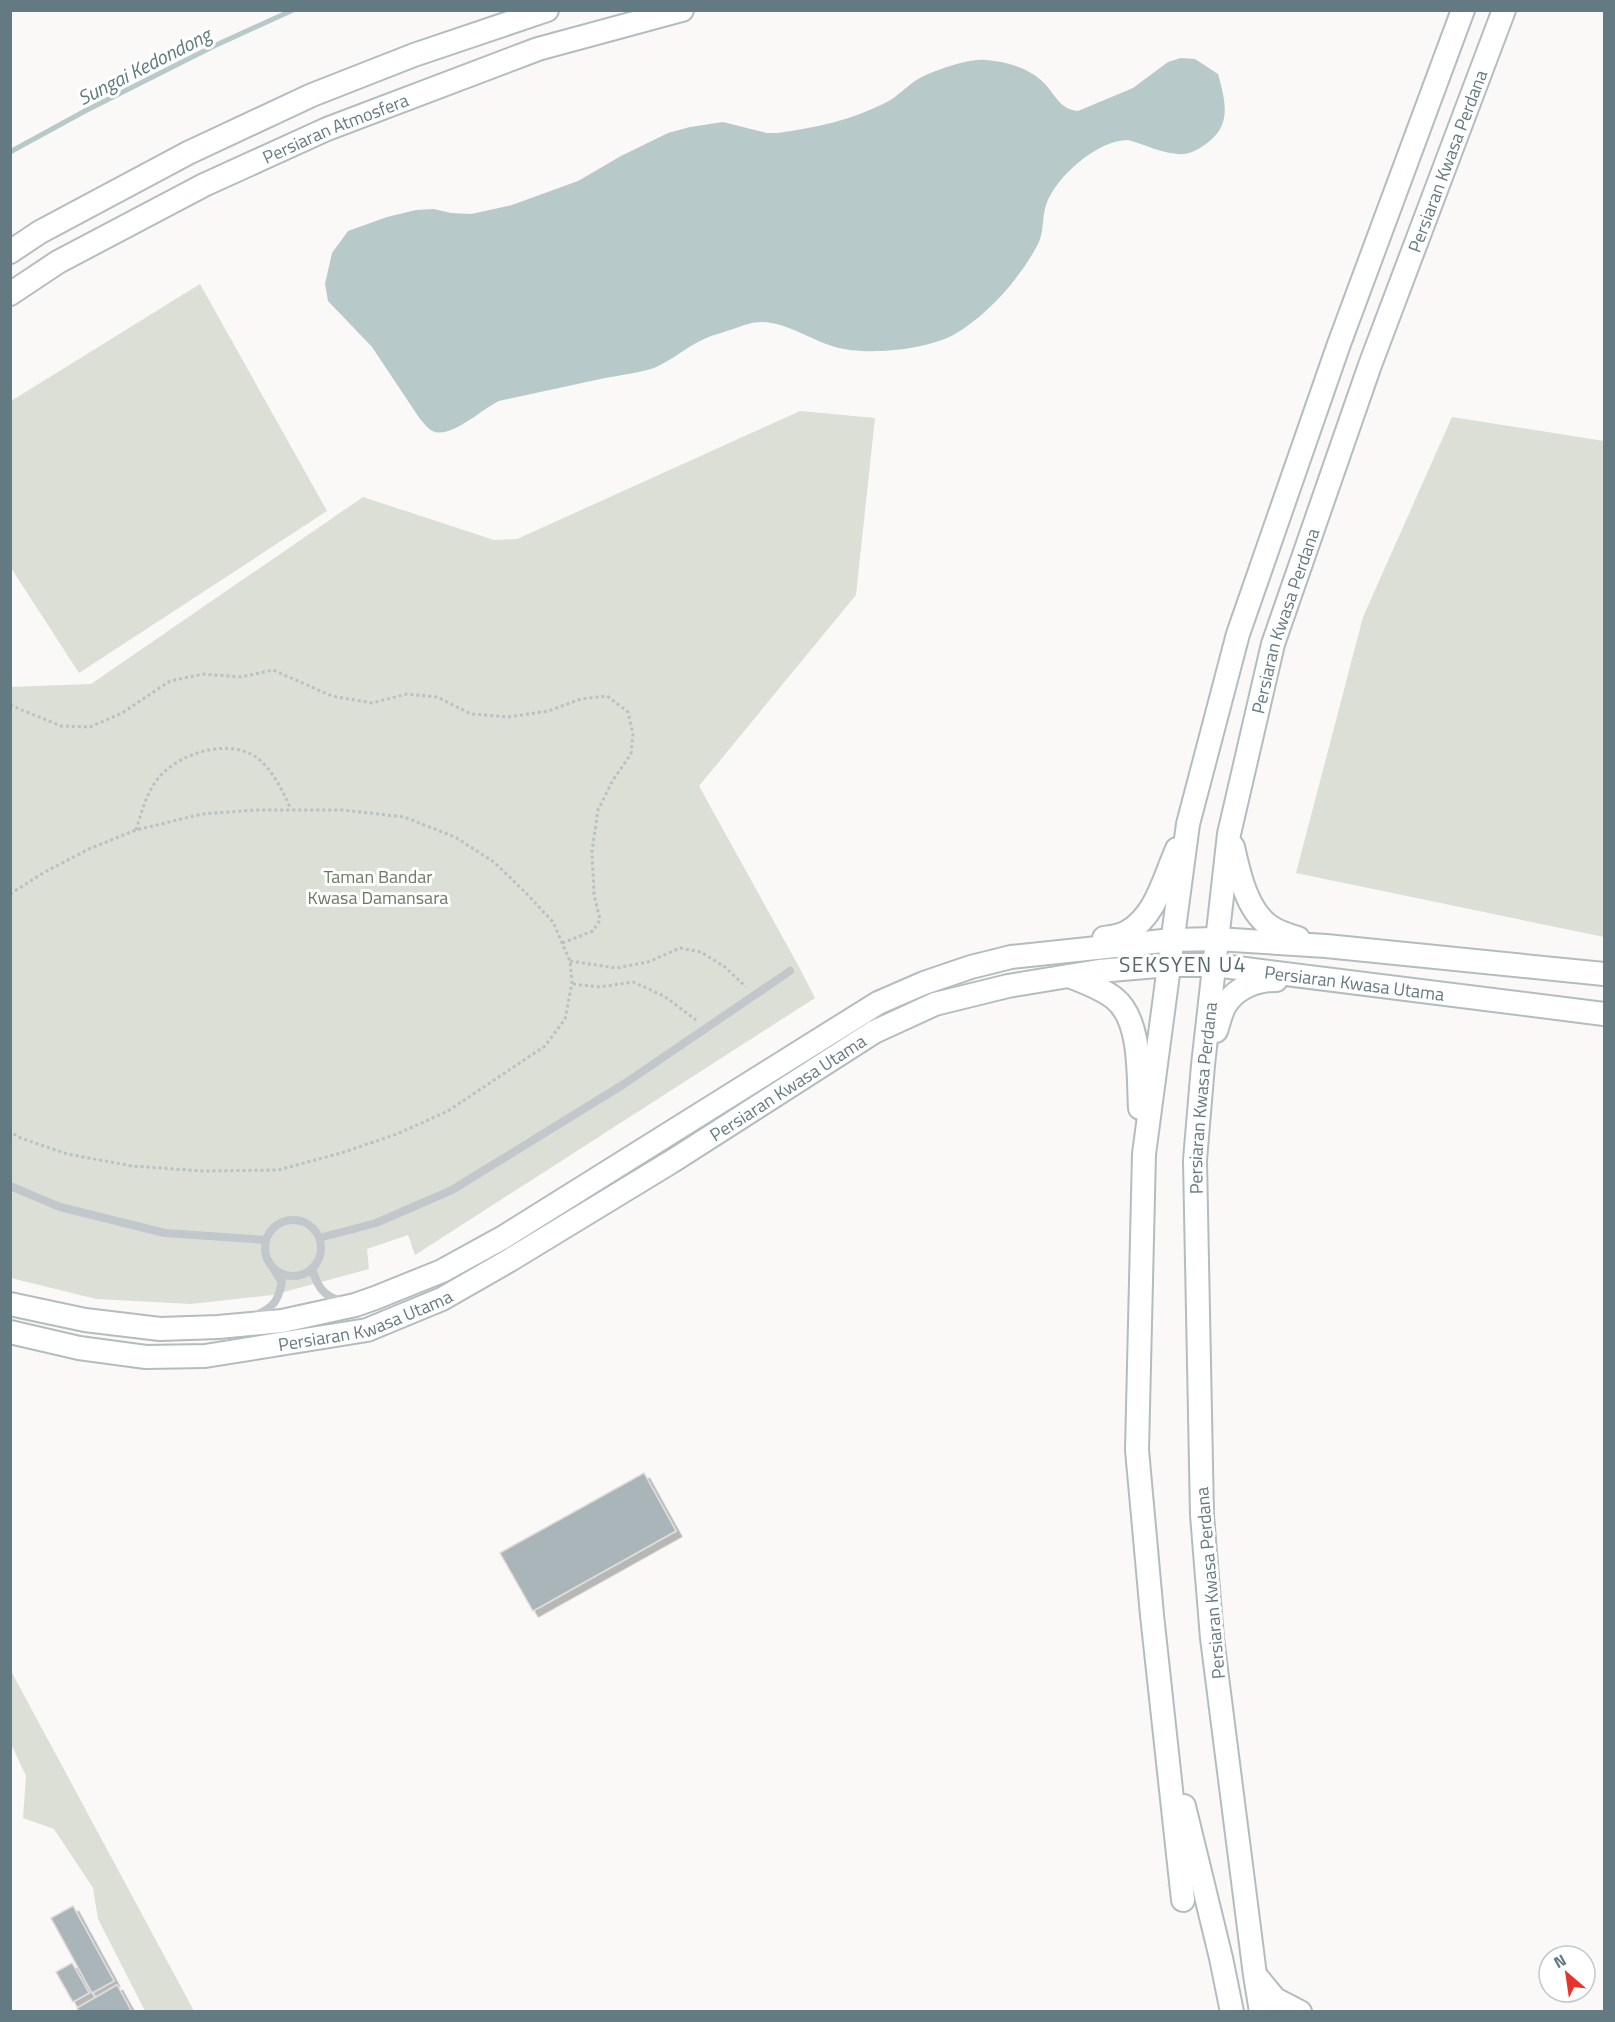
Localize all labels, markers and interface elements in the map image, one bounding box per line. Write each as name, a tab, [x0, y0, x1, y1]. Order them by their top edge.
water label: Sungai Kedondong	[72, 18, 218, 113]
street label: Persiaran Kwasa Perdana	[1400, 66, 1494, 256]
street label: Persiaran Atmosfera	[258, 86, 412, 170]
street label: Persiaran Kwasa Perdana	[1244, 524, 1326, 716]
park label: Taman Bandar Kwasa Damansara	[308, 863, 448, 911]
district label: SEKSYEN U4	[1119, 948, 1247, 980]
street label: Persiaran Kwasa Utama	[1263, 958, 1446, 1007]
street label: Persiaran Kwasa Perdana	[1182, 1000, 1224, 1194]
street label: Persiaran Kwasa Utama	[704, 1027, 871, 1148]
street label: Persiaran Kwasa Utama	[276, 1282, 457, 1358]
street label: Persiaran Kwasa Perdana	[1188, 1486, 1232, 1680]
north arrow	[1537, 1944, 1597, 2004]
text: N	[1549, 1948, 1570, 1974]

